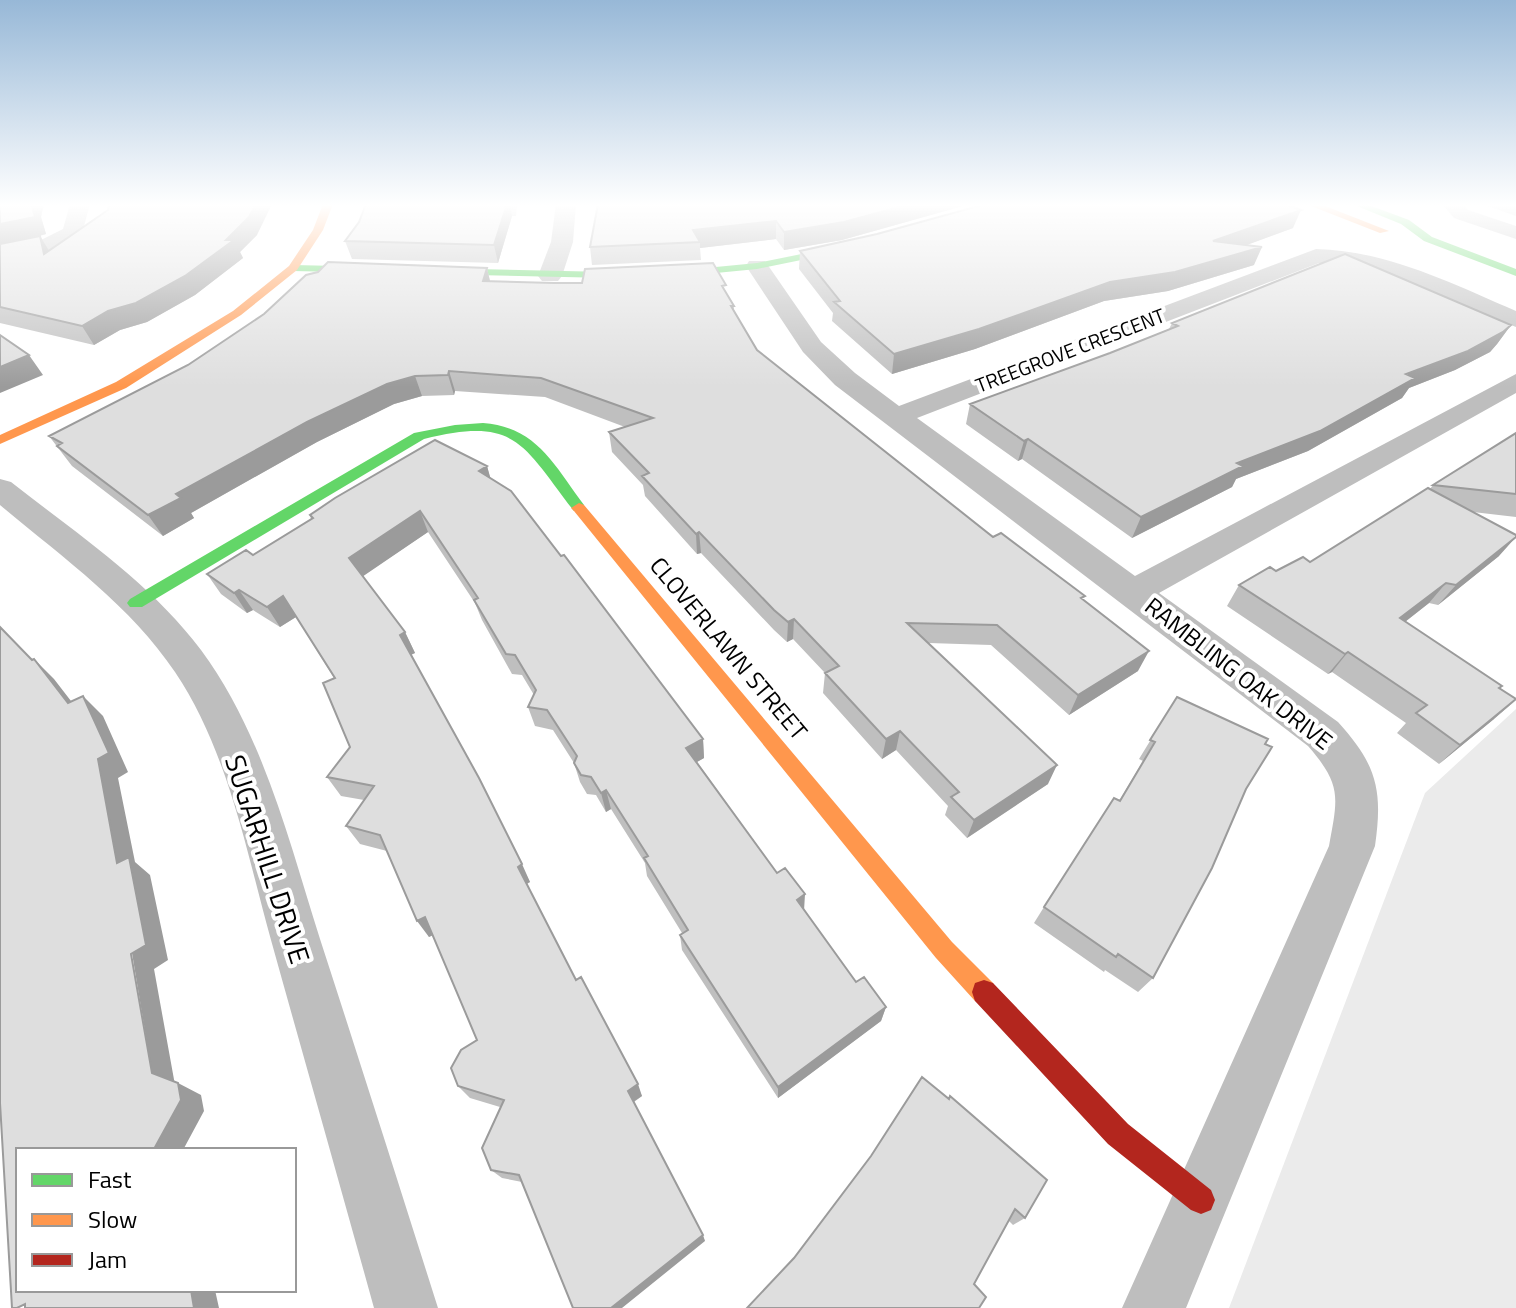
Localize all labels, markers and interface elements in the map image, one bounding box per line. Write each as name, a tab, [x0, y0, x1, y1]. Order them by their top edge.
street label: TREEGROVE CRESCENT	[971, 299, 1170, 400]
street label: CLOVERLAWN STREET	[642, 549, 817, 748]
street label: RAMBLING OAK DRIVE	[1137, 588, 1341, 758]
street label: SUGARHILL DRIVE	[214, 749, 322, 969]
legend	[16, 1148, 296, 1292]
text: Fast	[88, 1161, 132, 1197]
text: Slow	[88, 1201, 137, 1237]
text: Jam	[88, 1241, 127, 1277]

